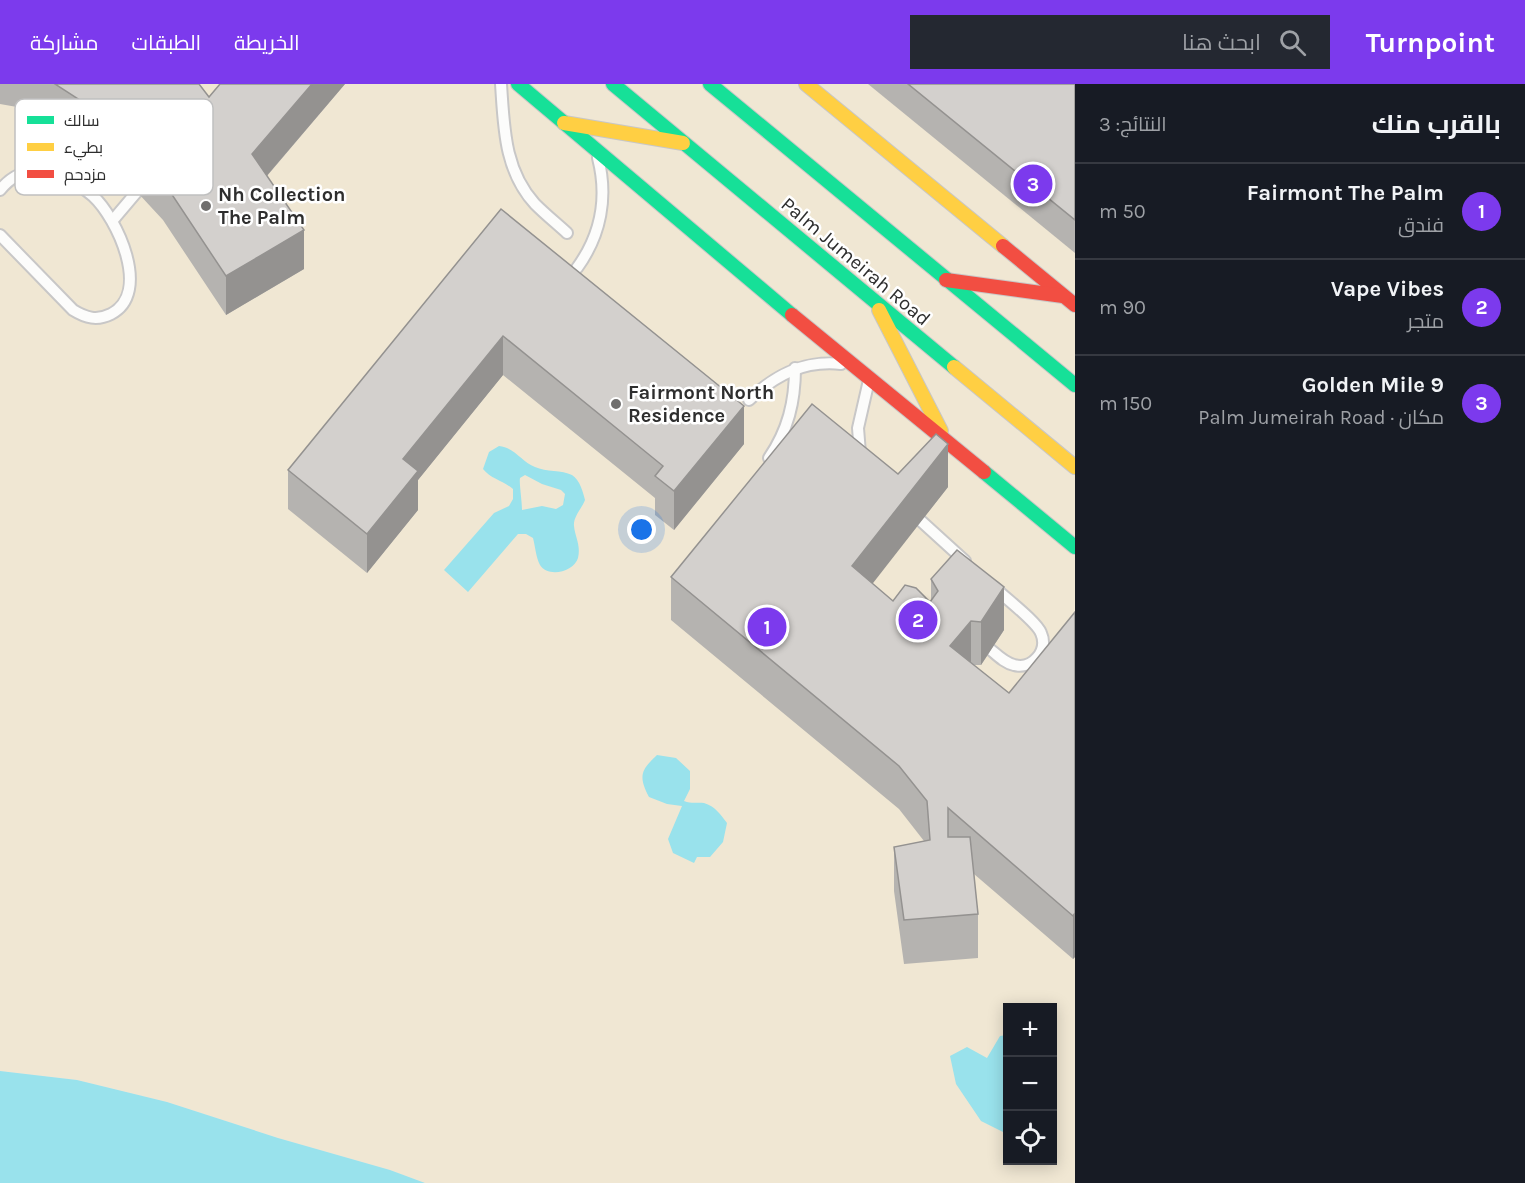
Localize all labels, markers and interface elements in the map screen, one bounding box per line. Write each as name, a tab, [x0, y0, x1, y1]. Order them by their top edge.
search box	[910, 15, 1330, 69]
icon: search	[1276, 26, 1309, 59]
text: Turnpoint	[1366, 26, 1495, 59]
text: ابحث هنا	[1182, 30, 1261, 56]
text: مشاركة	[30, 31, 99, 55]
text: الطبقات	[132, 31, 201, 55]
text: الخريطة	[234, 31, 300, 55]
legend	[15, 99, 213, 195]
text: بالقرب منك	[1372, 109, 1501, 140]
text: سالك	[64, 111, 99, 130]
text: النتائج: 3	[1099, 113, 1167, 136]
text: بطيء	[64, 138, 103, 161]
pin: 3	[1014, 162, 1052, 206]
text: مزدحم	[64, 165, 106, 186]
text: Fairmont The Palm	[1247, 180, 1444, 206]
place label: Nh Collection The Palm	[218, 183, 345, 229]
street label: Palm Jumeirah Road	[777, 192, 935, 330]
marker: Nh Collection The Palm	[199, 199, 213, 213]
text: 50 m	[1099, 200, 1146, 223]
text: 1	[1478, 200, 1485, 223]
text: فندق	[1398, 214, 1444, 237]
text: Vape Vibes	[1331, 276, 1444, 302]
text: 90 m	[1099, 296, 1146, 319]
text: 2	[1475, 296, 1488, 319]
text: متجر	[1407, 310, 1444, 333]
text: Golden Mile 9	[1302, 372, 1444, 398]
place label: Fairmont North Residence	[628, 381, 774, 427]
text: 150 m	[1099, 392, 1152, 415]
text: 3	[1475, 392, 1488, 415]
marker: Fairmont North Residence	[609, 397, 623, 411]
text: مكان · Palm Jumeirah Road	[1198, 406, 1444, 429]
your location	[627, 515, 656, 544]
pin: 2	[898, 598, 938, 642]
pin: 1	[748, 604, 786, 650]
map controls	[1003, 1003, 1057, 1165]
button: +	[1003, 1003, 1057, 1057]
button: −	[1003, 1057, 1057, 1111]
button: locate	[1003, 1111, 1057, 1165]

